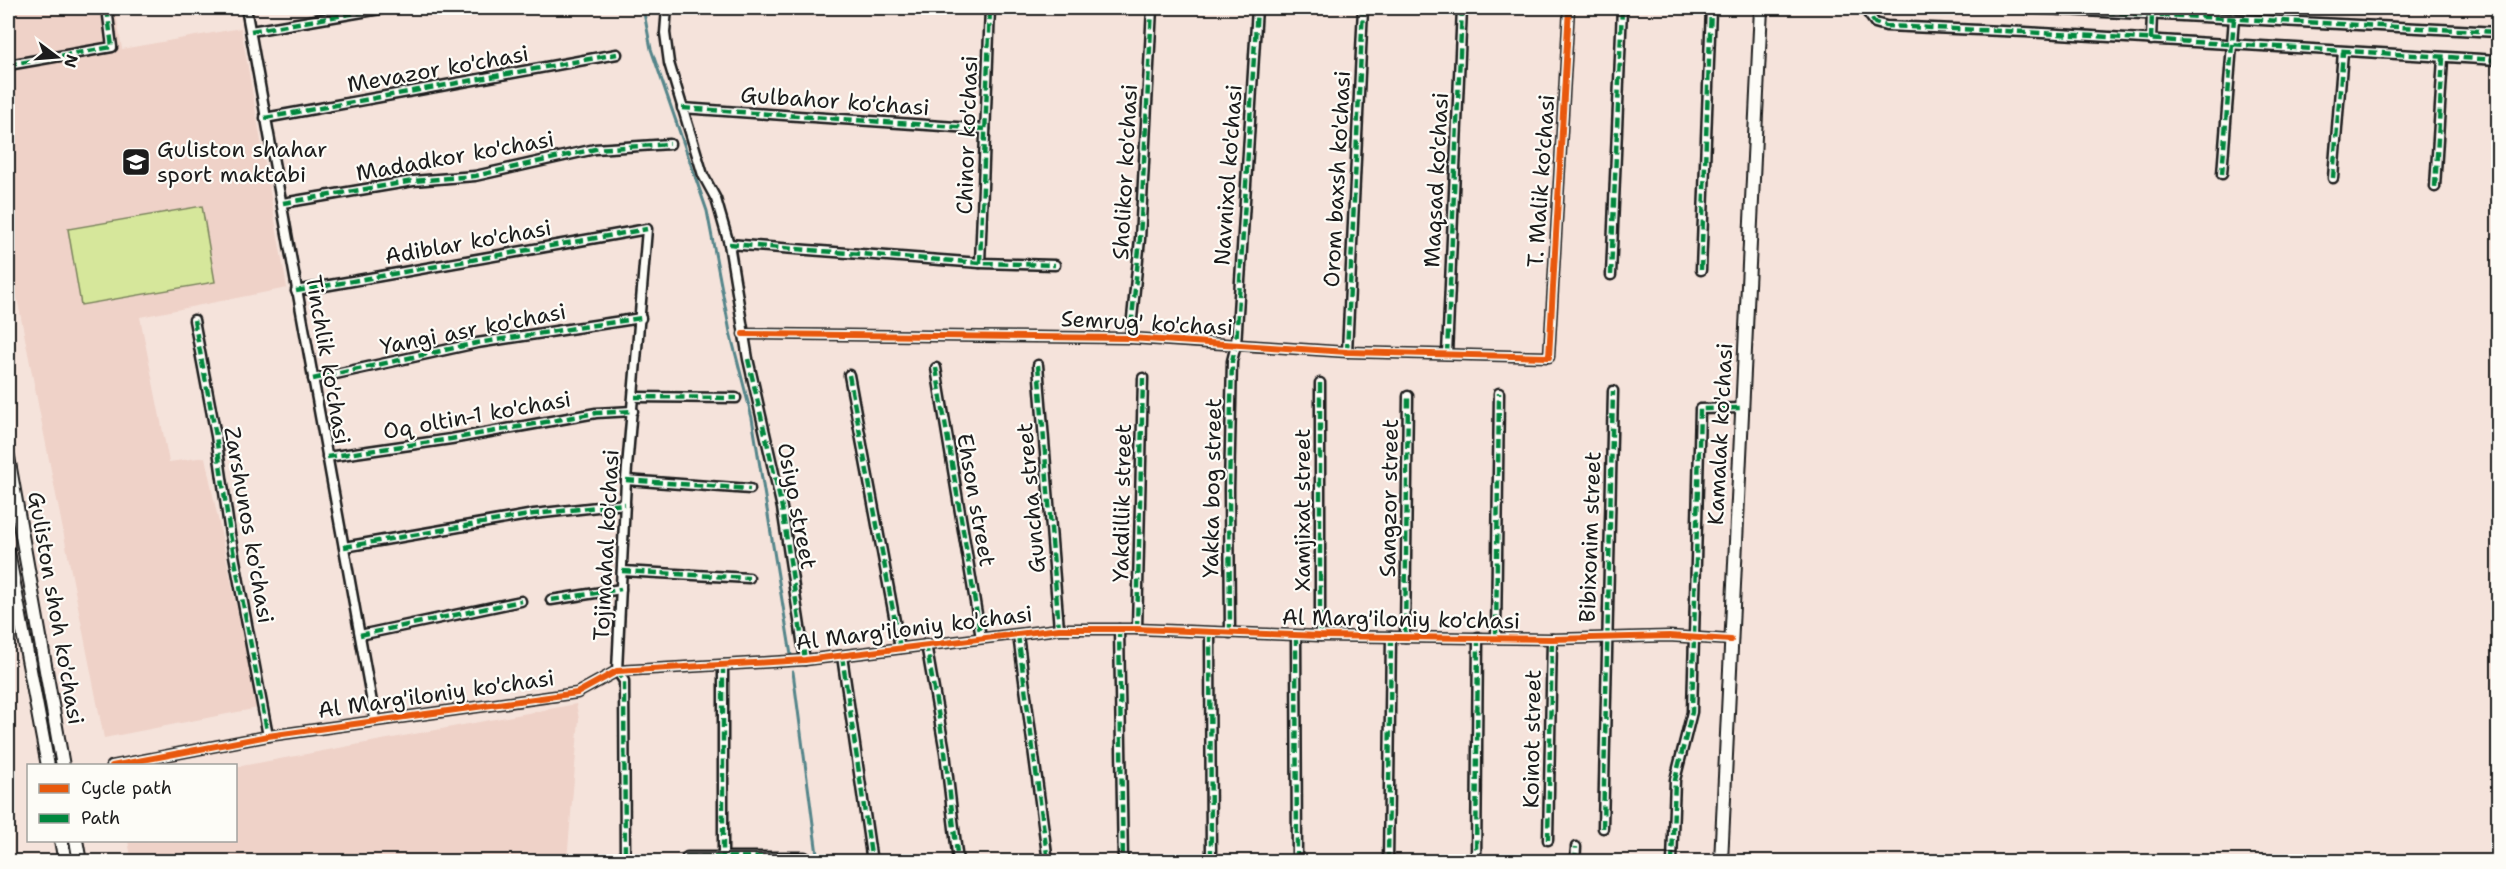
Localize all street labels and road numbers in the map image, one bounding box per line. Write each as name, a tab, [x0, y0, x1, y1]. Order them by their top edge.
street label: Mevazor ko'chasi	[345, 39, 531, 99]
street label: Chinor ko'chasi	[950, 55, 984, 215]
street label: Orom baxsh ko'chasi	[1317, 70, 1357, 288]
street label: Gulbahor ko'chasi	[740, 80, 930, 122]
street label: Sholikor ko'chasi	[1106, 83, 1144, 261]
street label: Navnixol ko'chasi	[1207, 84, 1249, 266]
street label: Maqsad ko'chasi	[1417, 92, 1455, 268]
street label: T. Malik ko'chasi	[1520, 93, 1562, 269]
street label: Madadkor ko'chasi	[354, 124, 556, 188]
street label: Adiblar ko'chasi	[382, 213, 554, 271]
street label: Tinchlik ko'chasi	[299, 273, 357, 447]
street label: Yangi asr ko'chasi	[378, 297, 568, 361]
street label: Semrug' ko'chasi	[1060, 304, 1234, 342]
street label: Kamalak ko'chasi	[1701, 342, 1739, 526]
street label: Oq oltin-1 ko'chasi	[381, 384, 573, 446]
street label: Yakka bog street	[1196, 398, 1228, 578]
street label: Sangzor street	[1373, 418, 1405, 578]
street label: Guncha street	[1010, 422, 1052, 574]
street label: Zarshunos ko'chasi	[217, 424, 281, 626]
street label: Yakdillik street	[1106, 424, 1138, 582]
street label: Xamjixat street	[1288, 428, 1317, 592]
street label: Ehson street	[950, 431, 1002, 569]
street label: Osiyo street	[771, 440, 823, 572]
street label: Tojimahal ko'chasi	[587, 448, 625, 642]
street label: Bibixonim street	[1573, 451, 1607, 623]
street label: Guliston shoh ko'chasi	[21, 489, 91, 727]
street label: Al Marg'iloniy ko'chasi	[794, 599, 1034, 657]
street label: Al Marg'iloniy ko'chasi	[1282, 602, 1520, 636]
street label: Al Marg'iloniy ko'chasi	[316, 663, 556, 725]
street label: Koinot street	[1516, 669, 1548, 809]

